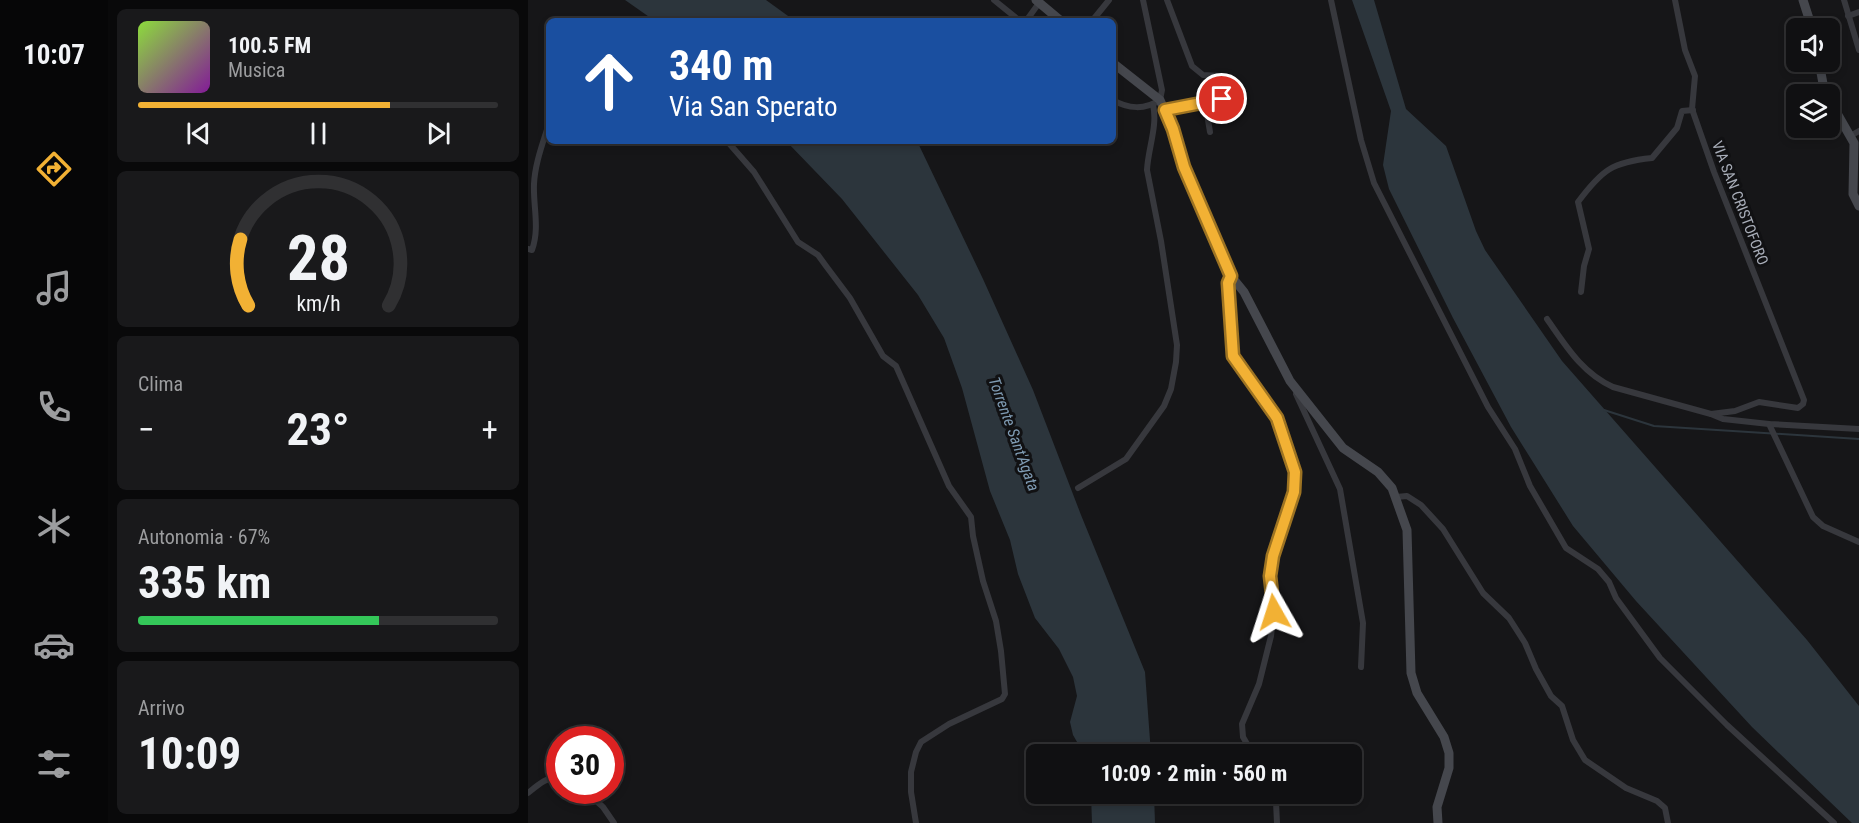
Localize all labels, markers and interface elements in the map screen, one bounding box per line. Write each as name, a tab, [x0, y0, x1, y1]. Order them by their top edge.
map controls	[1786, 18, 1840, 138]
button: sound	[1786, 18, 1840, 72]
text: 100.5 FM	[228, 33, 311, 58]
text: 10:07	[23, 39, 85, 71]
text: 340 m	[669, 41, 774, 90]
icon: ahead	[570, 42, 648, 120]
text: Musica	[228, 58, 285, 82]
pin	[1196, 73, 1247, 124]
icon: arrive	[1205, 82, 1238, 115]
button: layers	[1786, 84, 1840, 138]
text: Via San Sperato	[669, 91, 838, 123]
icon: previous	[182, 117, 215, 150]
icon: pause	[302, 117, 335, 150]
icon: next	[422, 117, 455, 150]
street label: VIA SAN CRISTOFORO	[1708, 138, 1772, 268]
icon: directions	[33, 148, 75, 190]
text: 28	[286, 222, 350, 295]
icon: music	[33, 267, 75, 309]
text: km/h	[296, 292, 340, 317]
text: Clima	[138, 372, 183, 396]
water label: Torrente Sant'Agata	[985, 374, 1043, 494]
icon: phone	[33, 386, 75, 428]
text: 23°	[287, 403, 350, 456]
text: −	[138, 410, 155, 449]
text: +	[482, 410, 498, 449]
icon: climate	[33, 505, 75, 547]
text: Autonomia · 67%	[138, 525, 270, 549]
text: 335 km	[138, 556, 271, 609]
position arrow	[1242, 580, 1306, 644]
icon: car	[33, 624, 75, 666]
text: Arrivo	[138, 696, 185, 720]
speed limit sign: 30	[546, 726, 624, 804]
text: 10:09	[138, 727, 241, 780]
icon: filters	[33, 743, 75, 785]
text: 10:09 · 2 min · 560 m	[1101, 761, 1287, 786]

